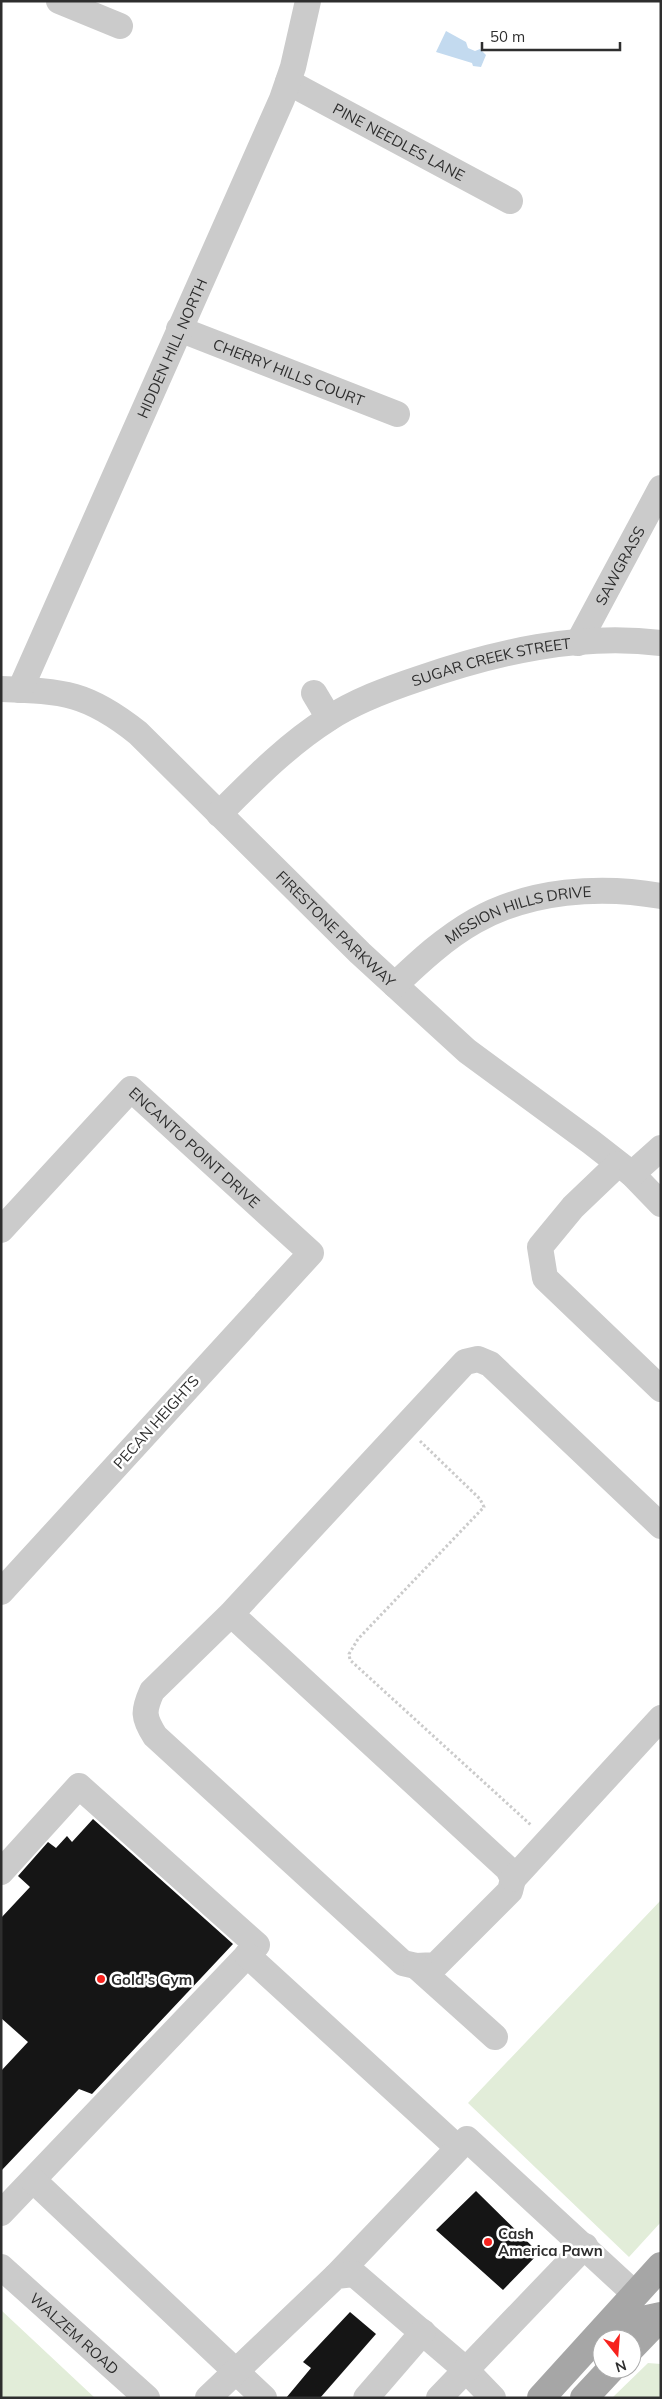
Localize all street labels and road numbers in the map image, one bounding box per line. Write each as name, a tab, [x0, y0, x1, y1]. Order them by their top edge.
street label: PINE NEEDLES LANE	[330, 98, 468, 185]
street label: HIDDEN HILL NORTH	[132, 275, 211, 421]
street label: CHERRY HILLS COURT	[211, 334, 367, 410]
street label: SAWGRASS	[591, 523, 648, 608]
street label: SUGAR CREEK STREET	[409, 633, 572, 690]
street label: FIRESTONE PARKWAY	[273, 866, 400, 991]
street label: MISSION HILLS DRIVE	[441, 881, 592, 948]
street label: ENCANTO POINT DRIVE	[125, 1083, 264, 1212]
street label: PECAN HEIGHTS	[109, 1371, 203, 1473]
street label: WALZEM ROAD	[26, 2288, 123, 2378]

